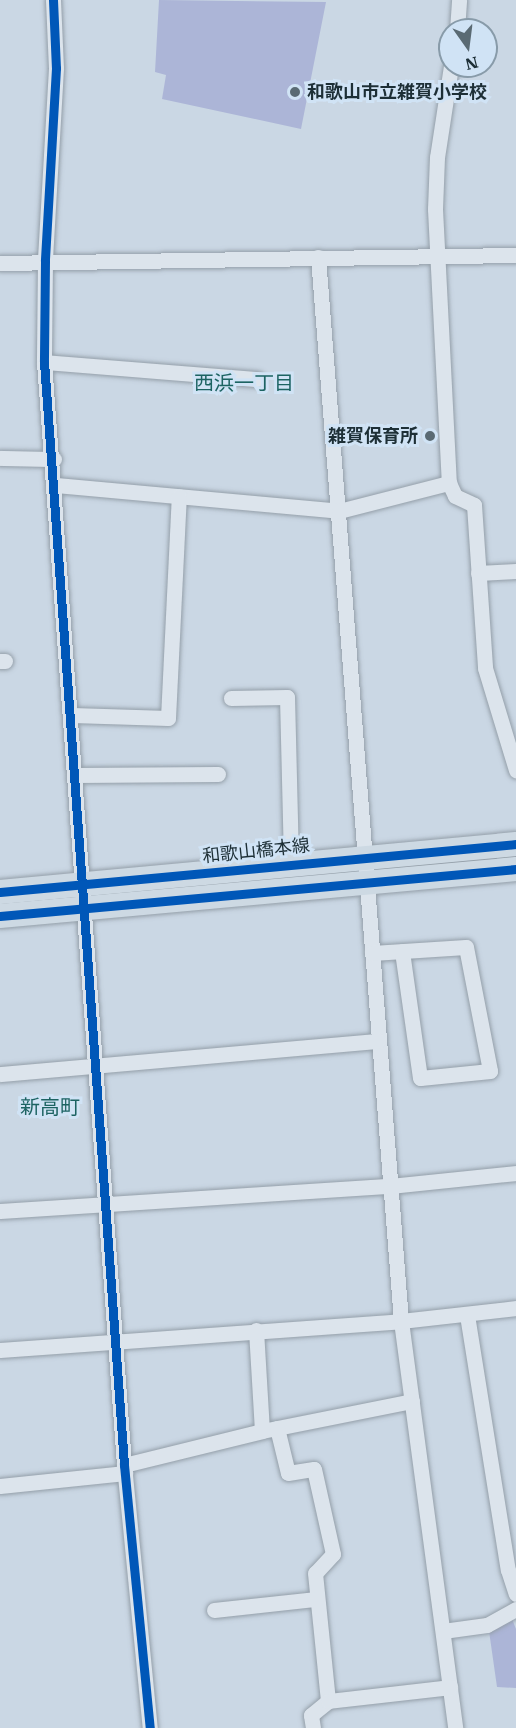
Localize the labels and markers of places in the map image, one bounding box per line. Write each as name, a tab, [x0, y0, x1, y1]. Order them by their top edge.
place label: 和歌山市立雑賀小学校	[307, 81, 487, 103]
marker: 和歌山市立雑賀小学校	[288, 85, 302, 99]
place label: 雑賀保育所	[328, 425, 418, 447]
marker: 雑賀保育所	[423, 429, 437, 443]

